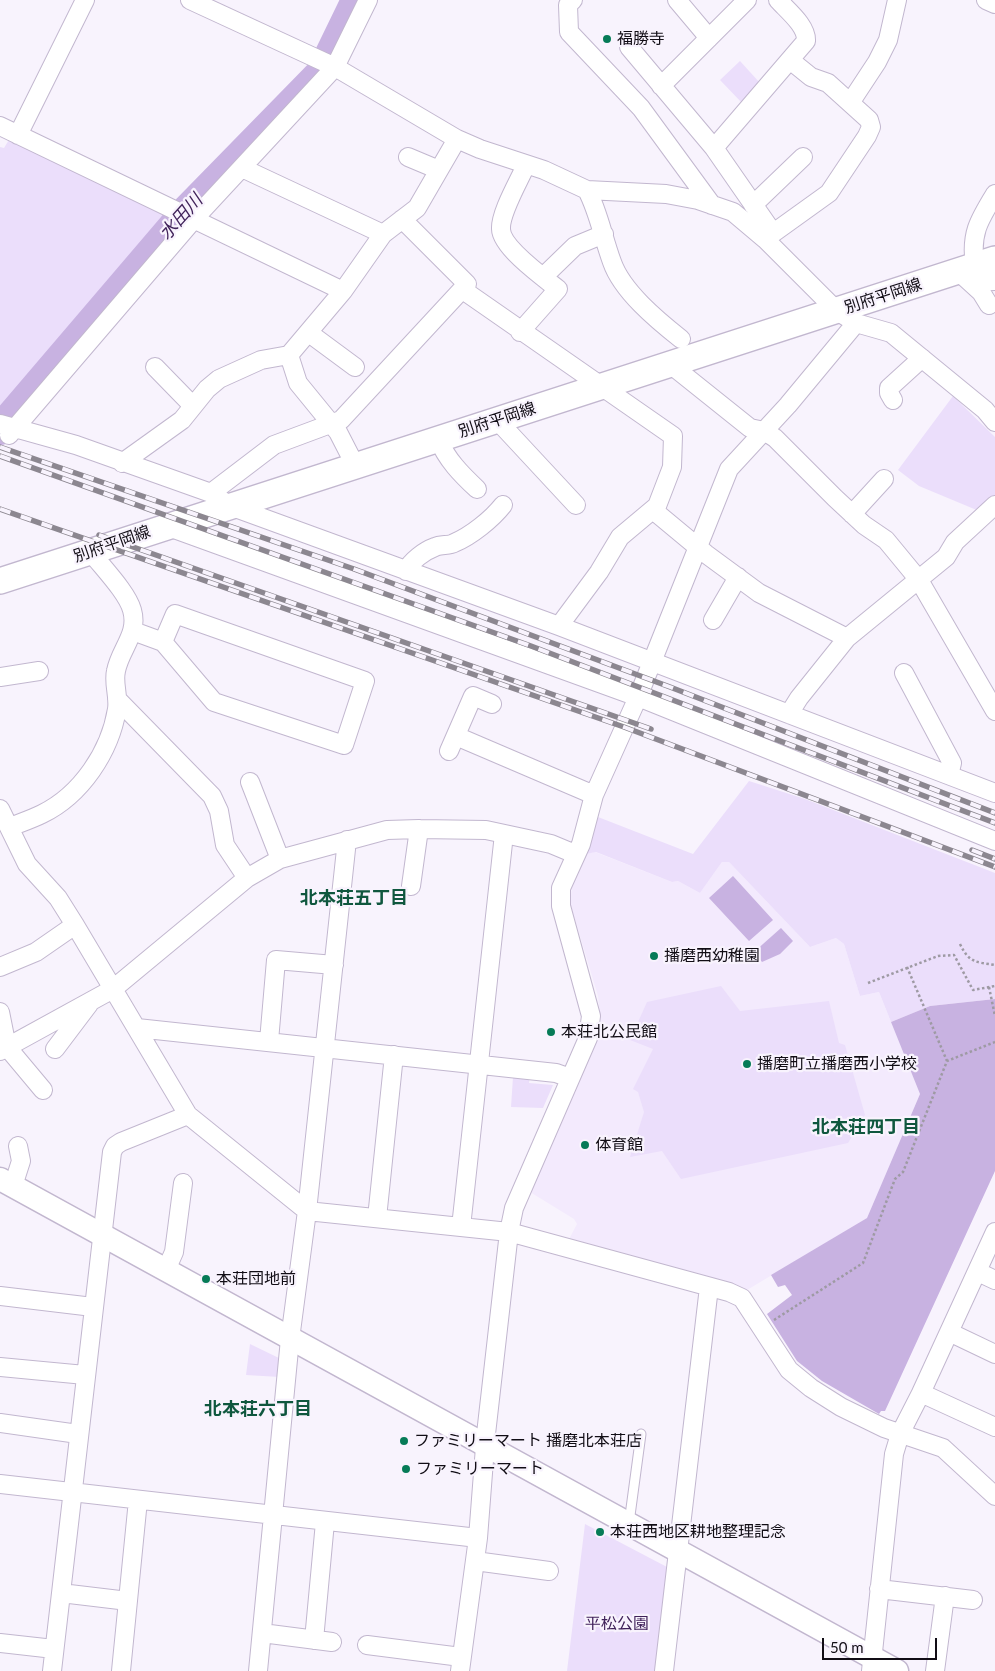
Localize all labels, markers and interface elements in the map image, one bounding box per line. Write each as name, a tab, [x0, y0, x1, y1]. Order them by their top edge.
place label: 福勝寺	[617, 29, 665, 49]
marker: 福勝寺	[601, 33, 613, 45]
water label: 水田川	[155, 190, 207, 244]
street label: 別府平岡線	[842, 275, 924, 317]
street label: 別府平岡線	[456, 399, 538, 441]
street label: 別府平岡線	[71, 522, 153, 566]
district label: 北本荘五丁目	[300, 887, 408, 909]
place label: 播磨西幼稚園	[664, 946, 760, 966]
marker: 播磨西幼稚園	[648, 950, 660, 962]
place label: 本荘北公民館	[561, 1022, 657, 1042]
marker: 本荘北公民館	[545, 1026, 557, 1038]
place label: 播磨町立播磨西小学校	[757, 1054, 917, 1074]
marker: 播磨町立播磨西小学校	[741, 1058, 753, 1070]
district label: 北本荘四丁目	[812, 1116, 920, 1138]
place label: 体育館	[595, 1135, 643, 1155]
marker: 体育館	[579, 1139, 591, 1151]
place label: 本荘団地前	[216, 1269, 296, 1289]
marker: 本荘団地前	[200, 1273, 212, 1285]
district label: 北本荘六丁目	[204, 1398, 312, 1420]
place label: ファミリーマート 播磨北本荘店	[414, 1431, 642, 1451]
marker: ファミリーマート 播磨北本荘店	[398, 1435, 410, 1447]
place label: ファミリーマート	[416, 1459, 544, 1479]
marker: ファミリーマート	[400, 1463, 412, 1475]
place label: 本荘西地区耕地整理記念	[610, 1522, 786, 1542]
marker: 本荘西地区耕地整理記念	[594, 1526, 606, 1538]
park label: 平松公園	[585, 1614, 649, 1634]
scale bar	[825, 1628, 940, 1660]
text: 50 m	[830, 1638, 864, 1656]

